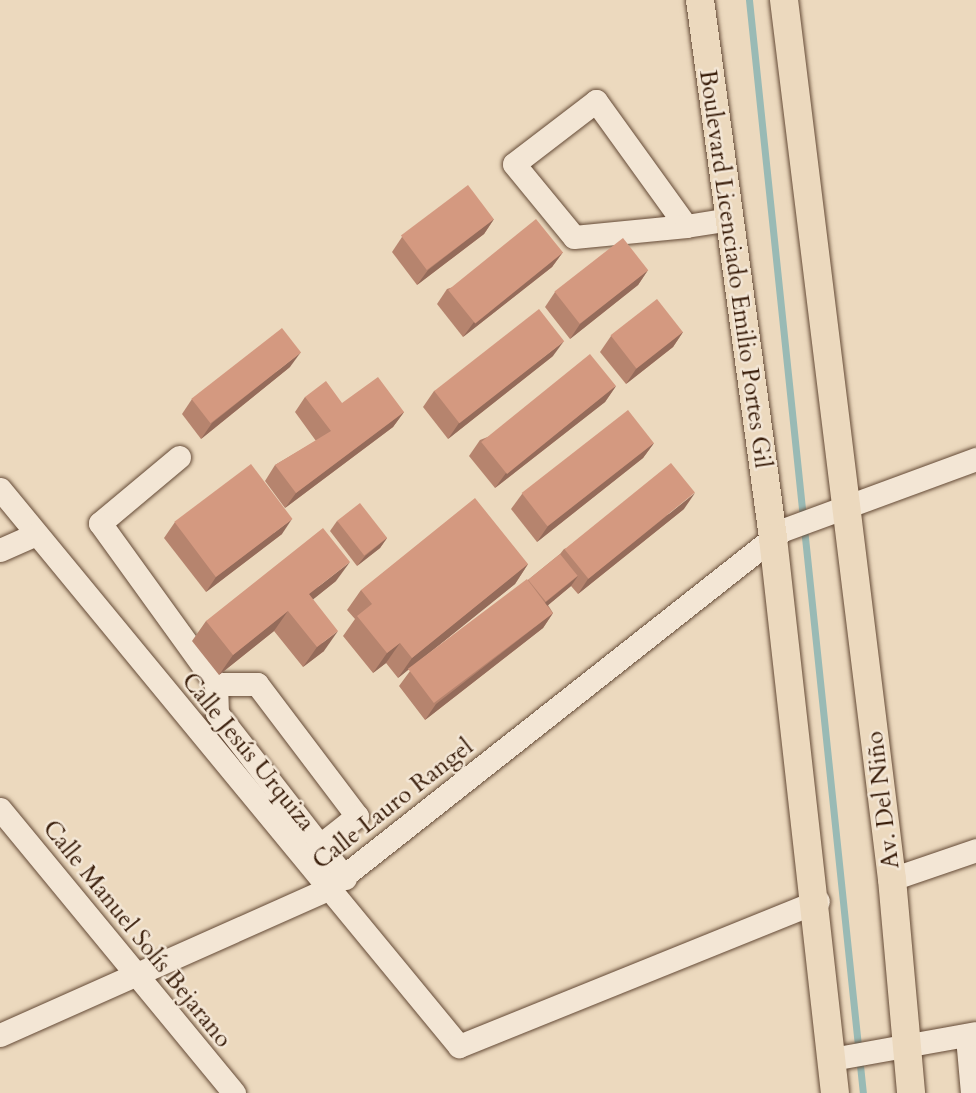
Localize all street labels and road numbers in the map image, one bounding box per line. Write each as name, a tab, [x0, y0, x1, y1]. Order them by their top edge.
street label: Boulevard Licenciado Emilio Portes Gil	[693, 68, 777, 470]
street label: Calle Jesús Urquiza	[175, 667, 321, 837]
street label: Av. Del Niño	[860, 729, 906, 871]
street label: Calle Lauro Rangel	[307, 732, 479, 876]
street label: Calle Manuel Solís Bejarano	[36, 815, 238, 1053]

